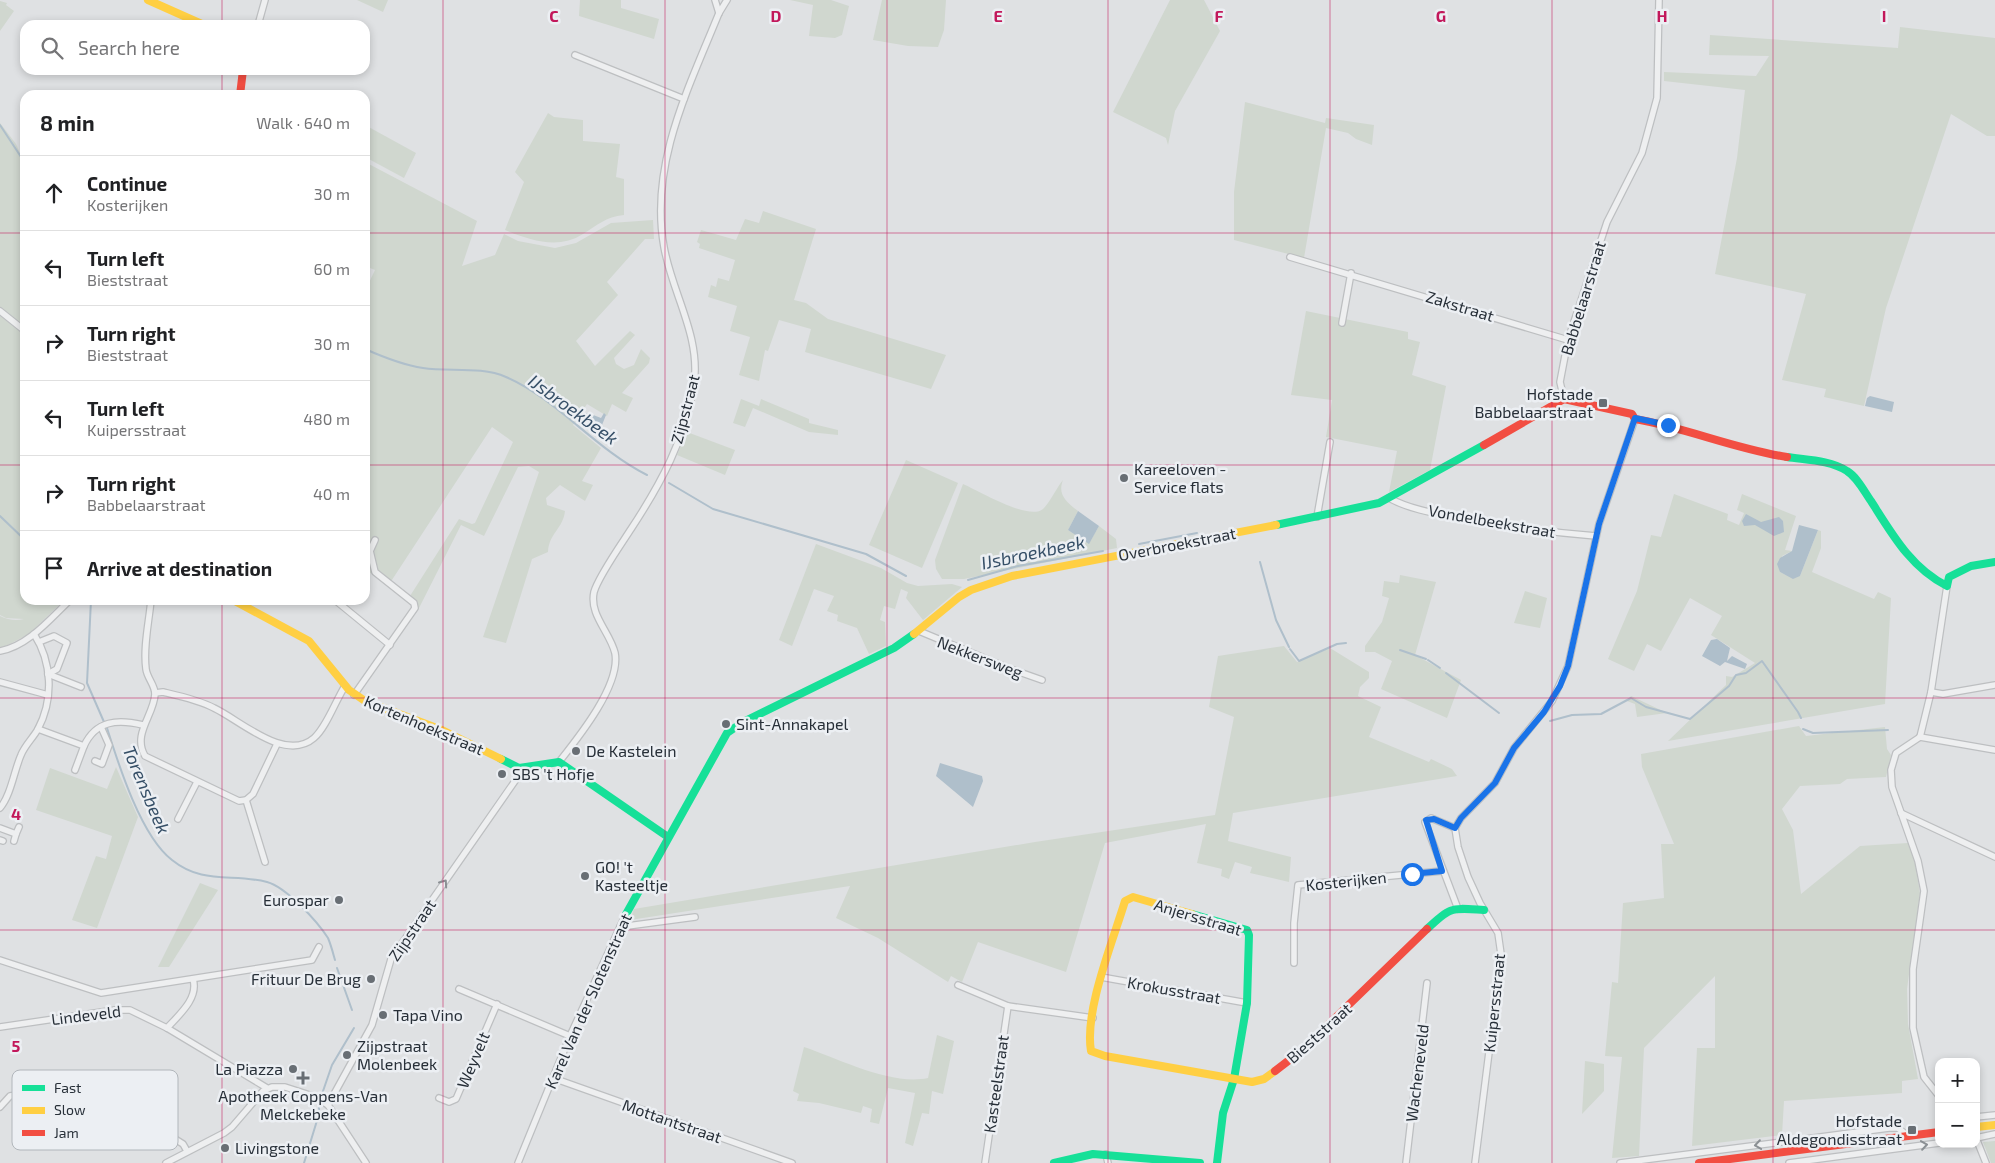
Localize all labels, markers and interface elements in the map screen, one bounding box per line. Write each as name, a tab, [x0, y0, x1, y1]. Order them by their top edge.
text: C	[549, 6, 559, 25]
text: D	[771, 6, 782, 25]
text: E	[993, 6, 1003, 25]
text: F	[1215, 6, 1224, 25]
text: G	[1436, 6, 1446, 25]
text: H	[1656, 6, 1668, 25]
text: I	[1882, 6, 1886, 25]
search box	[20, 20, 370, 75]
icon: search	[38, 34, 66, 62]
text: Search here	[78, 36, 180, 59]
text: 8 min	[40, 110, 95, 135]
text: Walk · 640 m	[256, 113, 350, 132]
text: Continue	[87, 172, 167, 195]
icon: ahead	[40, 179, 68, 207]
text: 30 m	[314, 184, 350, 203]
text: Kosterijken	[87, 195, 168, 214]
street label: Babbelaarstraat	[1556, 238, 1609, 357]
text: Turn left	[87, 247, 164, 270]
icon: left	[40, 254, 68, 282]
text: 60 m	[314, 259, 350, 278]
text: Bieststraat	[87, 270, 168, 289]
street label: Zakstraat	[1424, 286, 1497, 325]
text: Turn right	[87, 322, 175, 345]
icon: right	[40, 329, 68, 357]
text: 30 m	[314, 334, 350, 353]
text: Bieststraat	[87, 345, 168, 364]
water label: IJsbroekbeek	[524, 369, 623, 449]
street label: Zijpstraat	[666, 372, 704, 446]
place label: Hofstade Babbelaarstraat	[1474, 384, 1593, 421]
text: Turn left	[87, 397, 164, 420]
marker: Hofstade Babbelaarstraat	[1597, 397, 1609, 409]
icon: left	[40, 404, 68, 432]
text: 480 m	[303, 409, 350, 428]
route end	[1657, 414, 1680, 437]
text: Kuipersstraat	[87, 420, 186, 439]
place label: Kareeloven - Service flats	[1134, 459, 1226, 496]
text: Turn right	[87, 472, 175, 495]
marker: Kareeloven - Service flats	[1118, 472, 1130, 484]
icon: right	[40, 479, 68, 507]
text: 40 m	[313, 484, 350, 503]
text: Babbelaarstraat	[87, 495, 206, 514]
street label: Vondelbeekstraat	[1427, 500, 1557, 541]
street label: Overbroekstraat	[1116, 523, 1237, 564]
water label: IJsbroekbeek	[979, 530, 1087, 574]
icon: arrive	[40, 554, 68, 582]
text: Arrive at destination	[87, 557, 272, 580]
street label: Nekkersweg	[935, 632, 1026, 682]
street label: Kortenhoekstraat	[361, 691, 487, 758]
place label: Sint-Annakapel	[736, 714, 849, 733]
marker: Sint-Annakapel	[720, 718, 732, 730]
place label: De Kastelein	[586, 741, 676, 760]
water label: Torensbeek	[118, 742, 175, 837]
marker: De Kastelein	[570, 745, 582, 757]
place label: SBS 't Hofje	[512, 764, 595, 784]
marker: SBS 't Hofje	[496, 768, 508, 780]
text: 4	[11, 804, 21, 823]
place label: GO! 't Kasteeltje	[595, 857, 668, 895]
route start	[1401, 863, 1424, 886]
street label: Kosterijken	[1305, 867, 1387, 895]
marker: GO! 't Kasteeltje	[579, 870, 591, 882]
one-way arrow	[438, 879, 447, 889]
place label: Eurospar	[263, 890, 330, 909]
marker: Eurospar	[333, 894, 345, 906]
street label: Anjersstraat	[1152, 894, 1244, 940]
street label: Zijpstraat	[384, 895, 440, 965]
street label: Karel Van der Slotenstraat	[540, 910, 635, 1091]
street label: Kuipersstraat	[1479, 953, 1508, 1053]
place label: Frituur De Brug	[251, 969, 361, 988]
street label: Krokusstraat	[1126, 972, 1222, 1007]
marker: Frituur De Brug	[365, 973, 377, 985]
street label: Bieststraat	[1282, 998, 1355, 1067]
street label: Lindeveld	[50, 1001, 122, 1028]
place label: Tapa Vino	[393, 1005, 463, 1024]
marker: Tapa Vino	[377, 1009, 389, 1021]
street label: Wacheneveld	[1401, 1023, 1432, 1123]
street label: Weyvelt	[452, 1029, 493, 1091]
street label: Kasteelstraat	[979, 1034, 1012, 1134]
text: 5	[12, 1036, 21, 1055]
place label: Zijpstraat Molenbeek	[357, 1036, 437, 1073]
marker: Zijpstraat Molenbeek	[341, 1049, 353, 1061]
map controls	[1935, 1058, 1980, 1148]
button: +	[1935, 1058, 1980, 1103]
place label: La Piazza	[215, 1059, 283, 1078]
marker: La Piazza	[287, 1063, 299, 1075]
legend	[12, 1070, 178, 1150]
marker: Apotheek Coppens-Van Melckebeke	[297, 1072, 309, 1084]
text: Fast	[54, 1079, 81, 1096]
place label: Apotheek Coppens-Van Melckebeke	[218, 1086, 388, 1123]
street label: Mottantstraat	[620, 1095, 724, 1146]
text: Slow	[54, 1101, 86, 1118]
button: −	[1935, 1103, 1980, 1148]
place label: Hofstade Aldegondisstraat	[1777, 1111, 1902, 1148]
text: Jam	[54, 1124, 79, 1141]
marker: Hofstade Aldegondisstraat	[1906, 1124, 1918, 1136]
place label: Livingstone	[235, 1138, 319, 1157]
one-way arrow	[1754, 1139, 1762, 1150]
one-way arrow	[1920, 1141, 1928, 1151]
marker: Livingstone	[219, 1142, 231, 1154]

